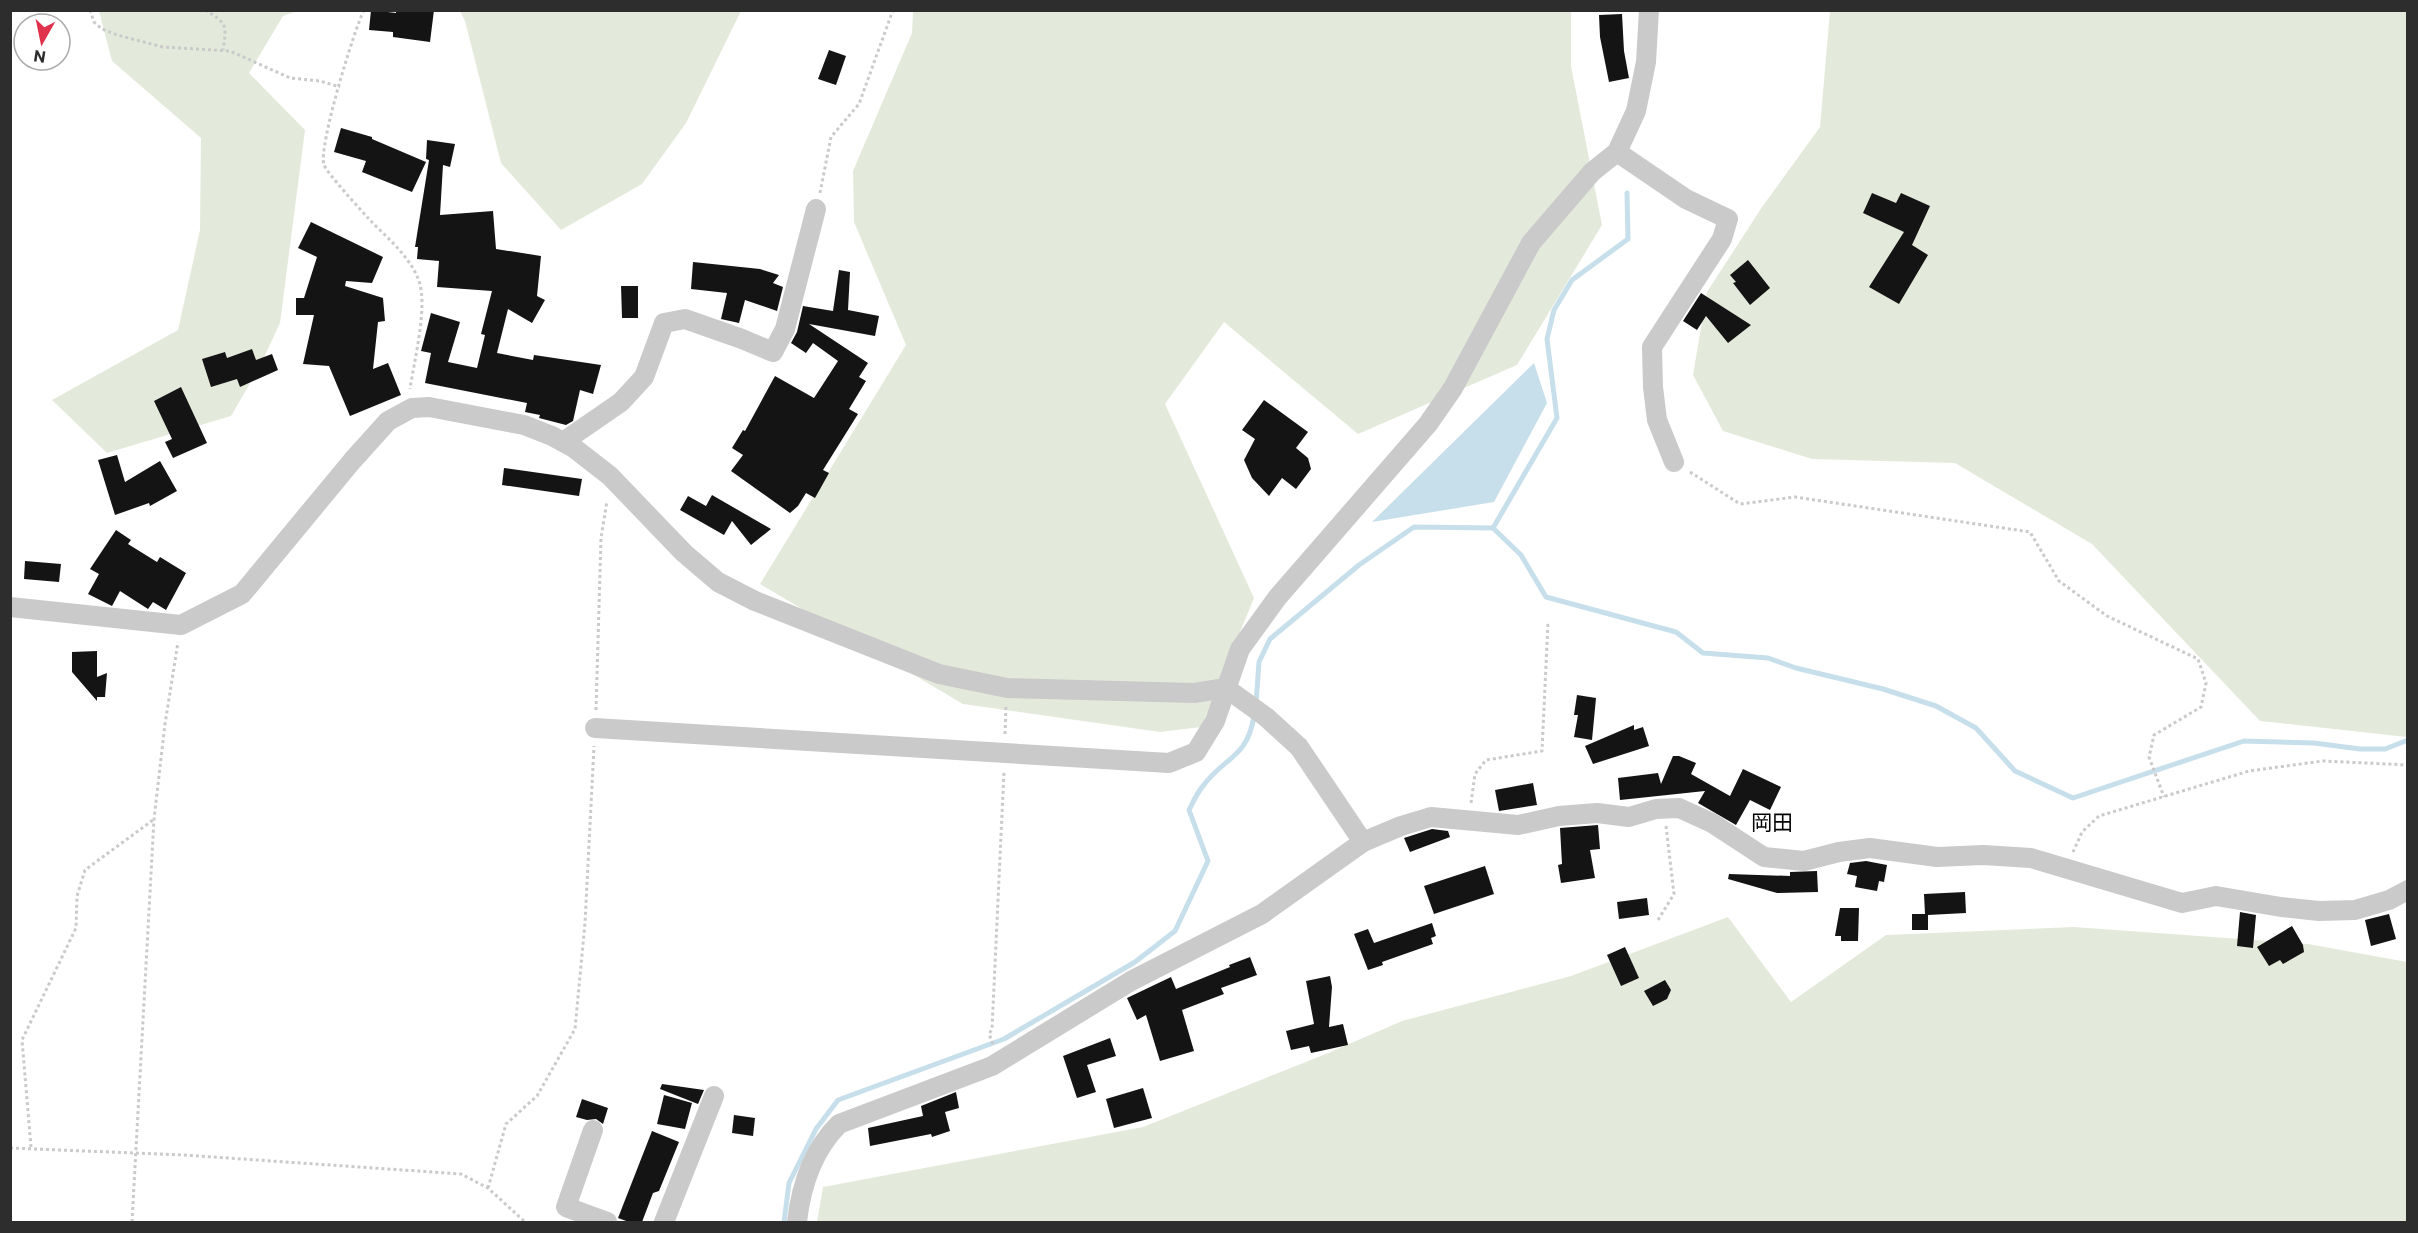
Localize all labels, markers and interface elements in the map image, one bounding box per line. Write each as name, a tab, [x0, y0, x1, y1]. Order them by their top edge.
north arrow	[12, 12, 72, 72]
text: N	[32, 47, 47, 68]
district label: 岡田	[1751, 809, 1793, 834]

